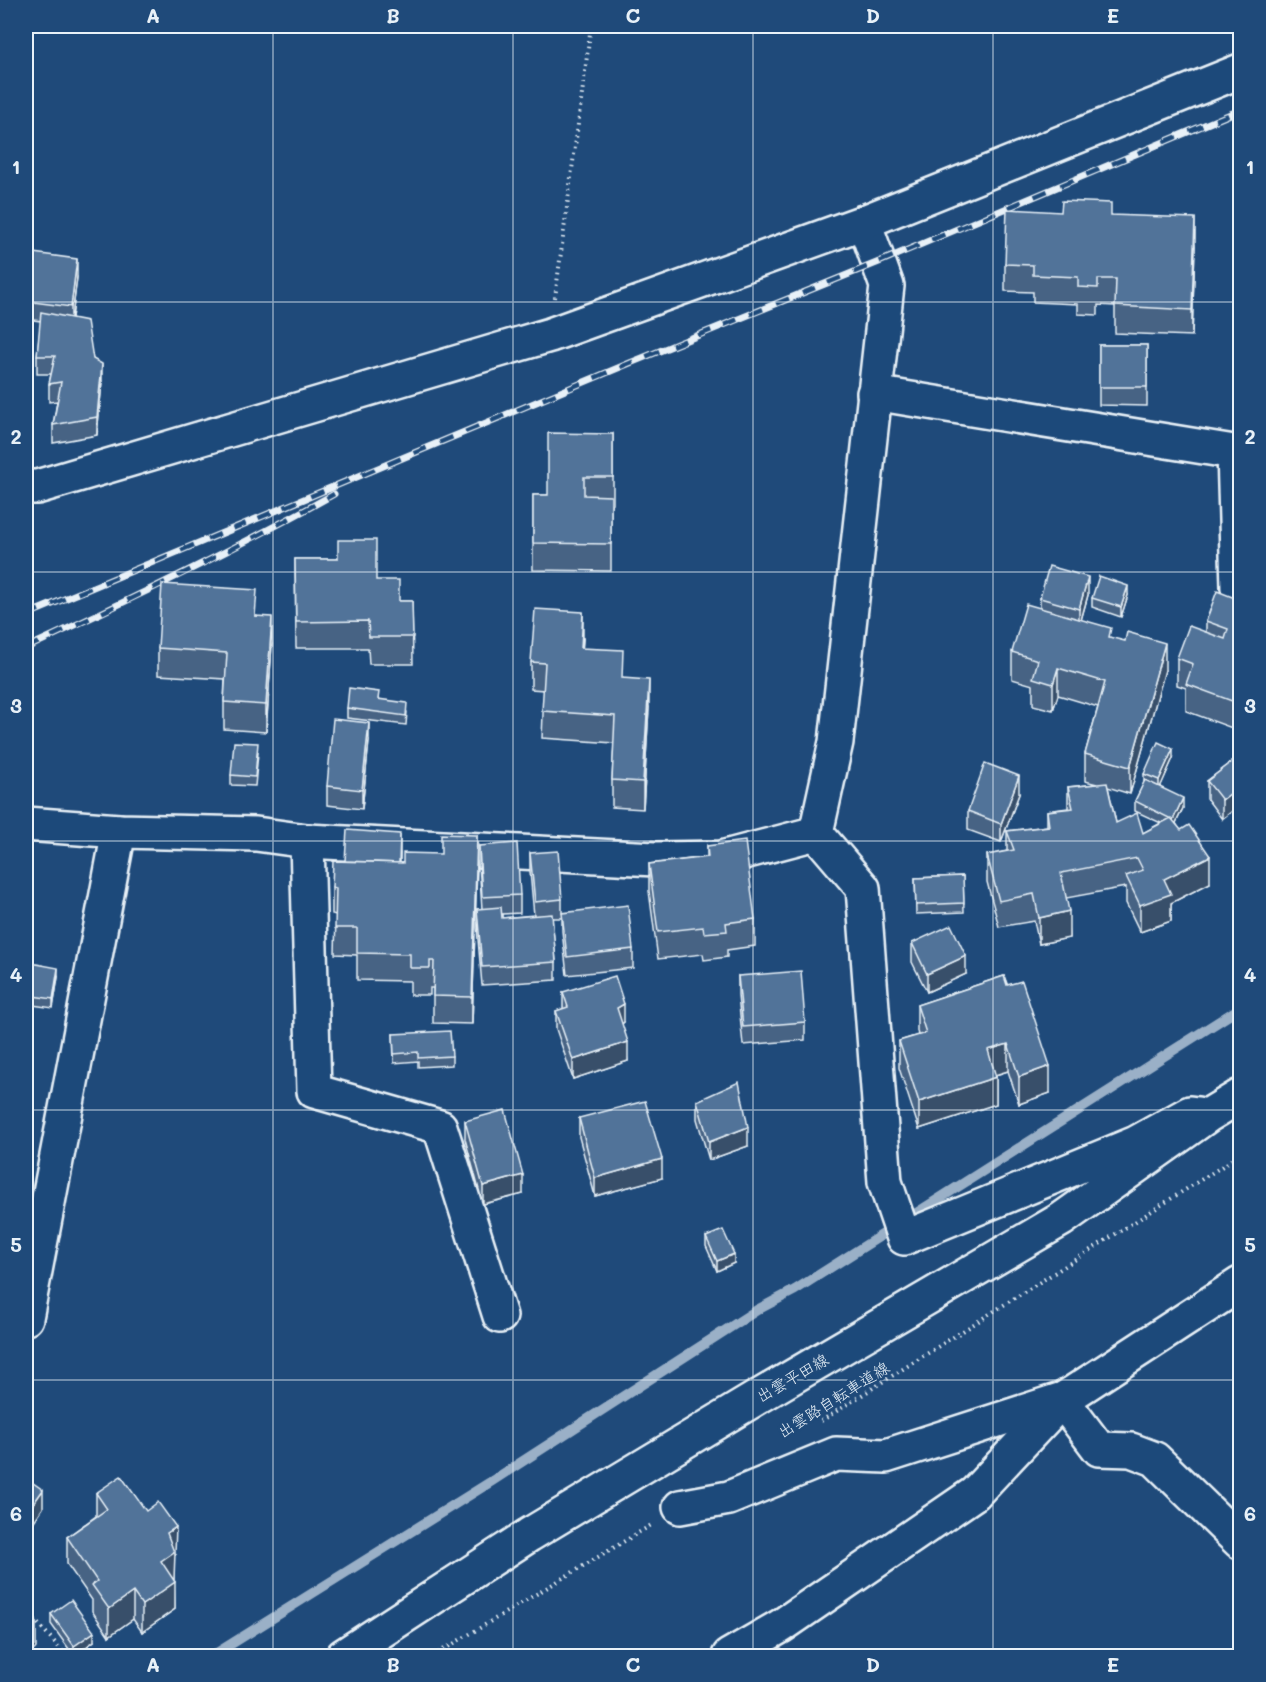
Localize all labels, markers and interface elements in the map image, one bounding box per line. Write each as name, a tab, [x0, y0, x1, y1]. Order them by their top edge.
text: A	[146, 2, 160, 28]
text: B	[386, 2, 400, 28]
text: C	[626, 2, 641, 28]
text: D	[866, 2, 880, 28]
text: E	[1107, 2, 1119, 28]
text: 1	[12, 153, 20, 179]
text: 1	[1246, 153, 1254, 179]
text: 2	[10, 423, 22, 449]
text: 2	[1244, 423, 1256, 449]
text: 3	[10, 692, 22, 718]
text: 3	[1244, 692, 1256, 718]
text: 4	[10, 961, 23, 987]
text: 4	[1244, 961, 1257, 987]
text: 5	[10, 1231, 22, 1257]
text: 5	[1244, 1231, 1256, 1257]
street label: 出雲平田線	[752, 1348, 832, 1406]
street label: 出雲路自転車道線	[773, 1356, 893, 1442]
text: 6	[10, 1500, 22, 1526]
text: 6	[1244, 1500, 1256, 1526]
text: A	[146, 1651, 160, 1677]
text: B	[386, 1651, 400, 1677]
text: C	[626, 1651, 641, 1677]
text: D	[866, 1651, 880, 1677]
text: E	[1107, 1651, 1119, 1677]

